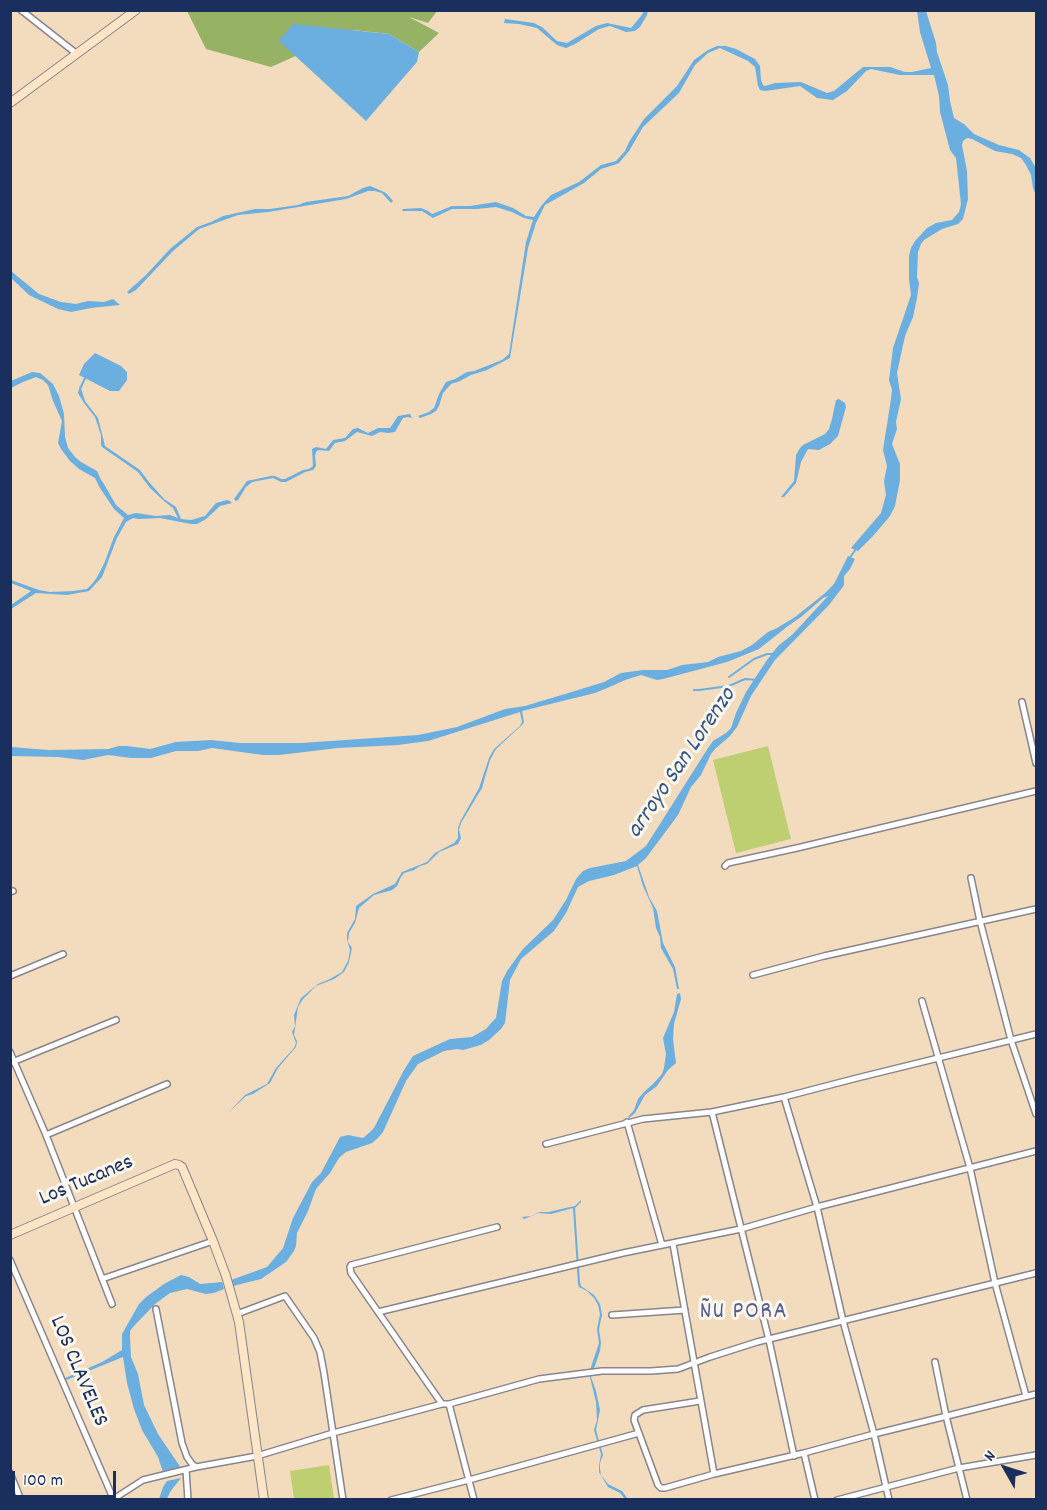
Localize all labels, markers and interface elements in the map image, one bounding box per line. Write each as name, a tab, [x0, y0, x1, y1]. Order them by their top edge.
water label: arroyo San Lorenzo	[622, 683, 744, 845]
street label: Los Tucanes	[36, 1150, 138, 1214]
district label: ÑU PORA	[700, 1300, 788, 1328]
street label: LOS CLAVELES	[42, 1313, 112, 1431]
north arrow	[975, 1438, 1035, 1498]
text: N	[979, 1446, 1002, 1467]
scale bar	[15, 1459, 118, 1497]
text: 100 m	[23, 1469, 63, 1494]

